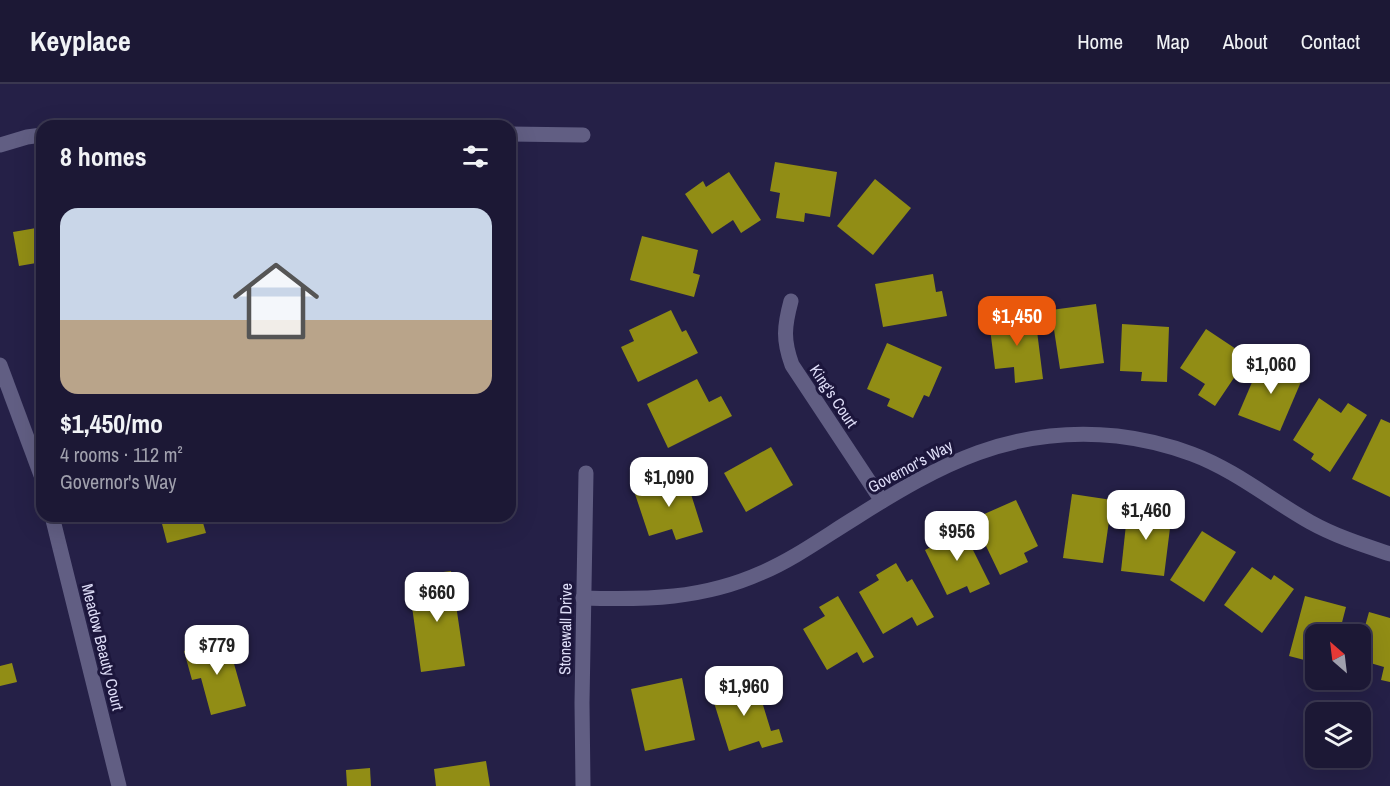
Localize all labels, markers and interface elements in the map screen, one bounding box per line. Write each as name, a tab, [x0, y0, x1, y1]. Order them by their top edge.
text: Keyplace	[30, 22, 131, 60]
text: Home	[1077, 27, 1123, 56]
text: Map	[1156, 27, 1190, 56]
text: About	[1223, 27, 1268, 56]
text: Contact	[1301, 27, 1360, 56]
text: 8 homes	[60, 139, 147, 174]
icon: filters	[459, 140, 492, 173]
icon: home	[222, 247, 330, 355]
pin: $1,450	[968, 296, 1066, 347]
text: $1,450	[992, 302, 1042, 329]
pin: $1,060	[1222, 344, 1320, 395]
text: $1,060	[1246, 350, 1296, 377]
street label: King's Court	[805, 360, 863, 432]
text: $1,450/mo	[60, 406, 163, 441]
street label: Governor's Way	[864, 434, 957, 498]
text: 4 rooms · 112 m²	[60, 441, 183, 468]
pin: $1,090	[620, 457, 718, 508]
text: $1,090	[644, 463, 694, 490]
text: Governor's Way	[60, 468, 176, 495]
pin: $1,460	[1097, 490, 1195, 541]
text: $1,460	[1121, 496, 1171, 523]
pin: $956	[921, 511, 993, 562]
text: $956	[939, 517, 975, 544]
pin: $660	[401, 572, 473, 623]
text: $660	[419, 578, 455, 605]
street label: Meadow Beauty Court	[77, 581, 129, 713]
street label: Stonewall Drive	[553, 583, 577, 675]
north arrow	[1305, 624, 1371, 690]
map controls	[1305, 624, 1371, 768]
pin: $779	[181, 625, 253, 676]
text: $779	[199, 631, 235, 658]
pin: $1,960	[695, 666, 793, 717]
text: $1,960	[719, 672, 769, 699]
button: layers	[1305, 702, 1371, 768]

